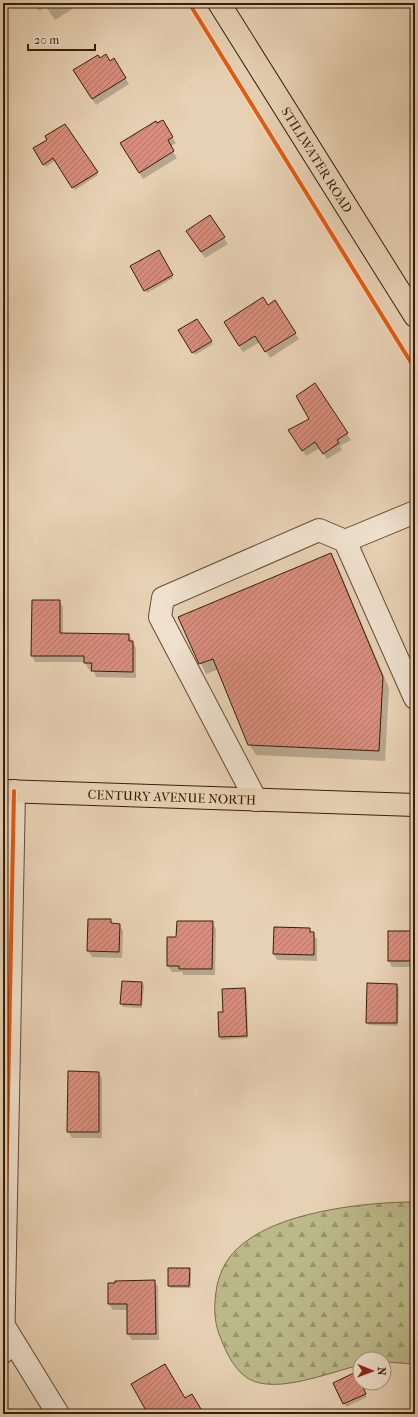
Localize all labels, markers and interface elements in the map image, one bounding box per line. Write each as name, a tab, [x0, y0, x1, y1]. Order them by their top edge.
scale bar	[28, 26, 95, 52]
text: 20 m	[34, 33, 59, 47]
street label: STILLWATER ROAD	[278, 105, 355, 216]
street label: CENTURY AVENUE NORTH	[87, 787, 256, 808]
north arrow	[352, 1351, 392, 1391]
text: N	[375, 1367, 388, 1376]

